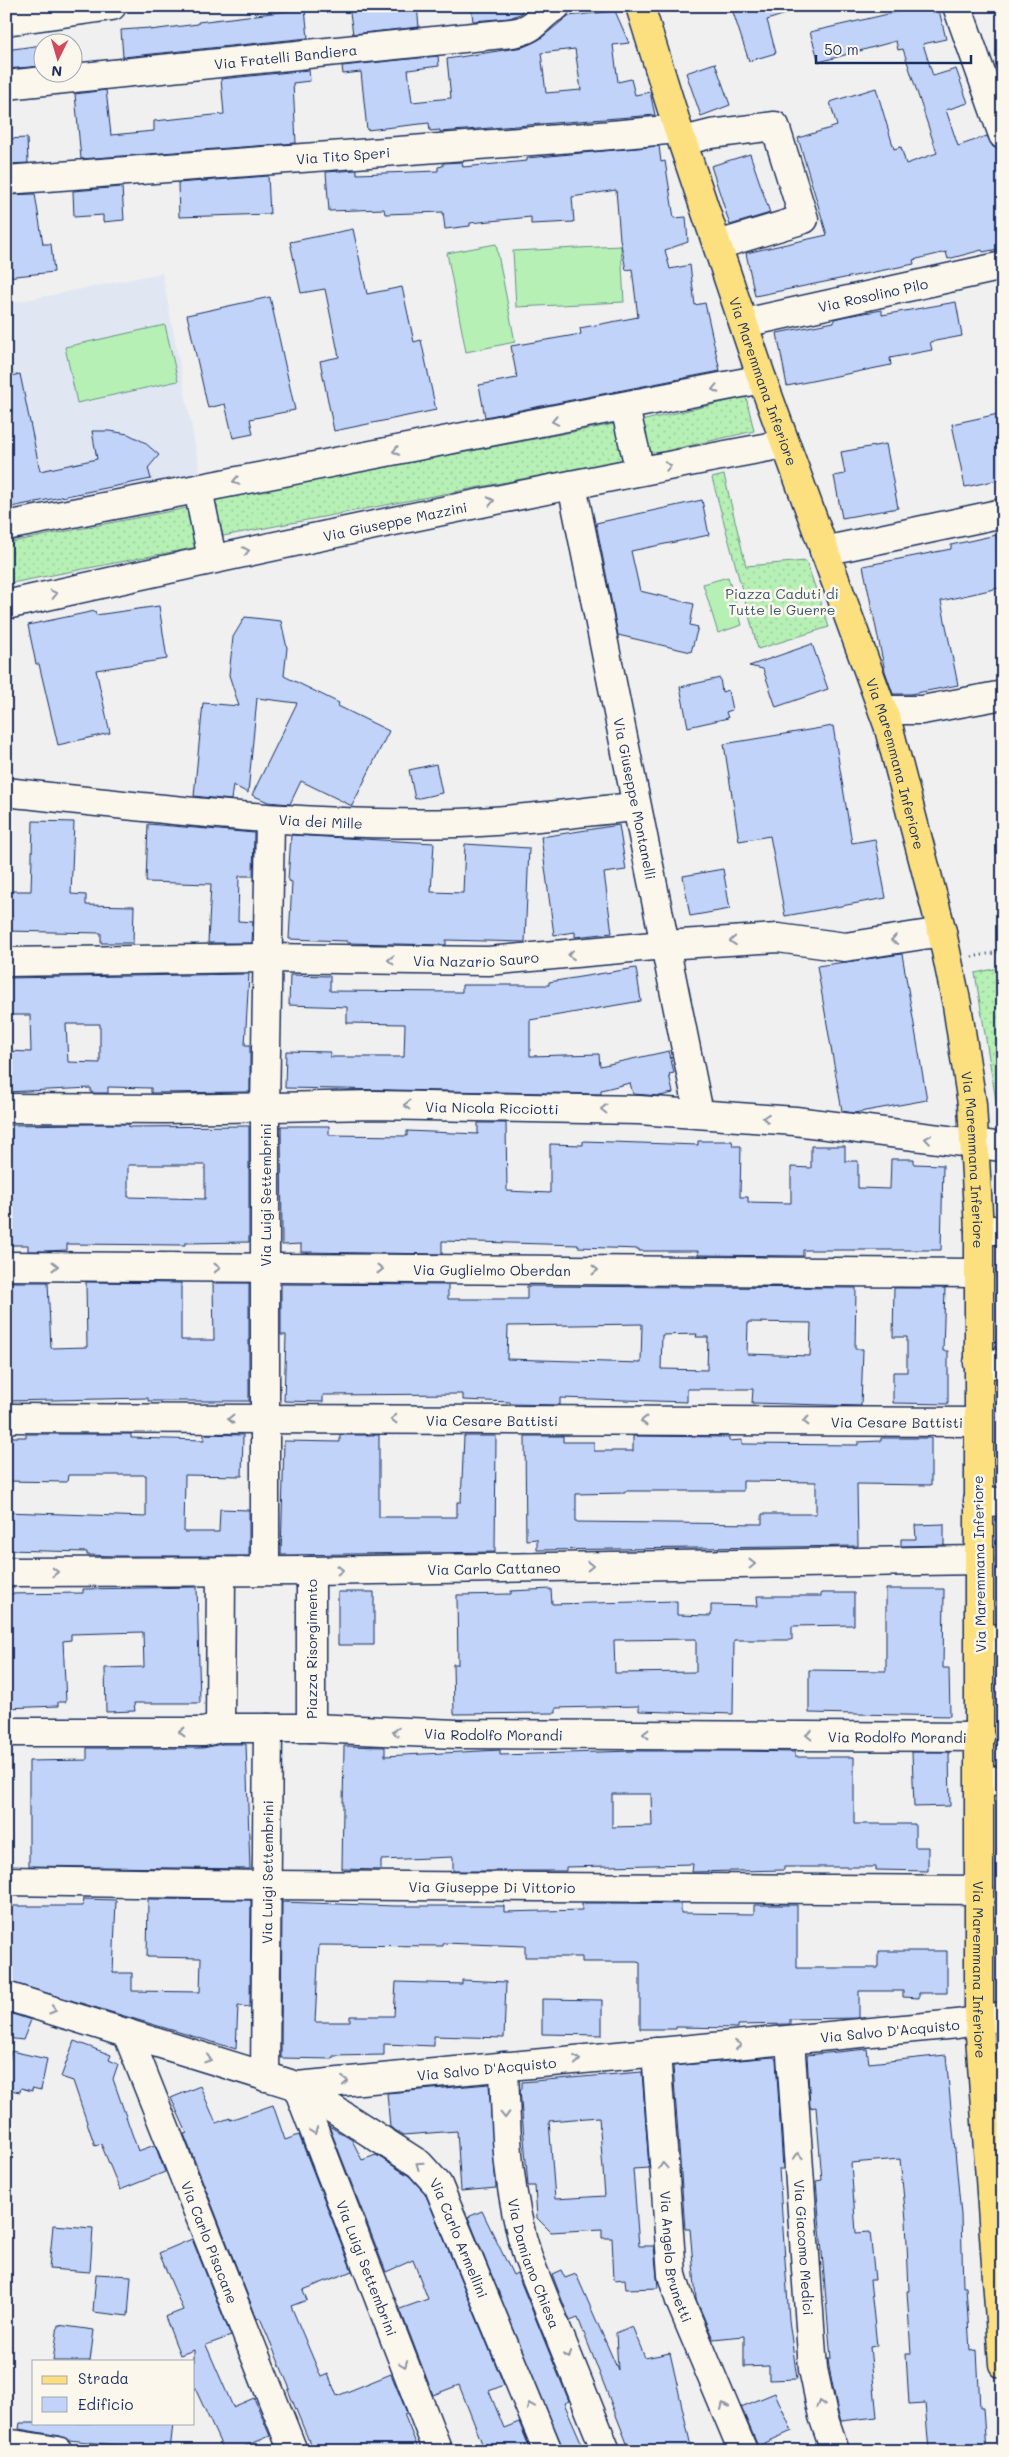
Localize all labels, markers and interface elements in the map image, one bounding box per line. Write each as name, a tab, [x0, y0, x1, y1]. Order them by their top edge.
north arrow	[32, 32, 82, 82]
scale bar	[816, 32, 972, 64]
street label: Via Fratelli Bandiera	[213, 39, 358, 73]
text: 50 m	[824, 39, 859, 59]
text: N	[51, 62, 63, 81]
street label: Via Tito Speri	[295, 142, 391, 168]
street label: Via Rosolino Pilo	[816, 273, 930, 316]
street label: Via Maremmana Inferiore	[726, 294, 802, 468]
one-way arrow	[710, 384, 719, 394]
one-way arrow	[551, 415, 560, 426]
one-way arrow	[391, 446, 400, 456]
one-way arrow	[663, 461, 672, 471]
one-way arrow	[232, 476, 240, 486]
one-way arrow	[487, 496, 496, 507]
street label: Via Giuseppe Mazzini	[321, 497, 469, 545]
one-way arrow	[242, 547, 251, 557]
park label: Piazza Caduti di Tutte le Guerre	[725, 584, 839, 619]
one-way arrow	[49, 589, 58, 600]
street label: Via Maremmana Inferiore	[862, 675, 930, 851]
street label: Via Giuseppe Montanelli	[610, 716, 661, 881]
street label: Via dei Mille	[278, 809, 363, 832]
one-way arrow	[889, 934, 898, 944]
one-way arrow	[729, 935, 737, 946]
street label: Via Nazario Sauro	[413, 947, 540, 971]
one-way arrow	[567, 949, 575, 960]
one-way arrow	[387, 955, 395, 966]
street label: Via Maremmana Inferiore	[958, 1070, 989, 1248]
street label: Via Nicola Ricciotti	[425, 1096, 559, 1118]
one-way arrow	[402, 1100, 410, 1110]
one-way arrow	[600, 1104, 608, 1114]
one-way arrow	[762, 1113, 770, 1124]
street label: Via Luigi Settembrini	[256, 1123, 275, 1267]
one-way arrow	[923, 1134, 932, 1144]
street label: Via Guglielmo Oberdan	[413, 1259, 571, 1280]
one-way arrow	[51, 1261, 59, 1272]
one-way arrow	[214, 1263, 222, 1273]
one-way arrow	[376, 1264, 384, 1274]
one-way arrow	[592, 1265, 599, 1275]
street label: Via Cesare Battisti	[426, 1410, 558, 1430]
street label: Via Cesare Battisti	[831, 1412, 963, 1431]
one-way arrow	[227, 1414, 235, 1424]
one-way arrow	[390, 1414, 398, 1424]
one-way arrow	[640, 1416, 648, 1426]
one-way arrow	[802, 1416, 810, 1427]
street label: Via Maremmana Inferiore	[968, 1475, 990, 1653]
street label: Via Carlo Cattaneo	[427, 1557, 561, 1579]
one-way arrow	[749, 1559, 757, 1569]
one-way arrow	[586, 1561, 594, 1571]
one-way arrow	[336, 1565, 344, 1575]
one-way arrow	[52, 1567, 59, 1577]
street label: Piazza Risorgimento	[302, 1579, 321, 1719]
street label: Via Rodolfo Morandi	[424, 1723, 563, 1744]
one-way arrow	[392, 1726, 400, 1737]
one-way arrow	[177, 1727, 185, 1737]
street label: Via Rodolfo Morandi	[828, 1727, 967, 1746]
one-way arrow	[642, 1729, 650, 1739]
one-way arrow	[804, 1730, 812, 1740]
street label: Via Luigi Settembrini	[257, 1800, 277, 1944]
street label: Via Giuseppe Di Vittorio	[408, 1876, 575, 1897]
street label: Via Maremmana Inferiore	[970, 1881, 991, 2059]
one-way arrow	[48, 2005, 56, 2015]
street label: Via Salvo D'Acquisto	[819, 2014, 960, 2046]
one-way arrow	[735, 2040, 743, 2051]
street label: Via Salvo D'Acquisto	[416, 2052, 557, 2084]
one-way arrow	[203, 2053, 211, 2063]
one-way arrow	[573, 2055, 581, 2066]
one-way arrow	[341, 2076, 349, 2087]
one-way arrow	[500, 2111, 511, 2119]
one-way arrow	[308, 2126, 318, 2135]
one-way arrow	[792, 2151, 803, 2159]
one-way arrow	[415, 2162, 425, 2171]
one-way arrow	[658, 2162, 669, 2170]
street label: Via Carlo Armellini	[426, 2173, 493, 2301]
street label: Via Carlo Pisacane	[177, 2178, 243, 2306]
street label: Via Giacomo Medici	[790, 2179, 819, 2316]
street label: Via Angelo Brunetti	[656, 2190, 697, 2325]
street label: Via Luigi Settembrini	[332, 2197, 402, 2338]
street label: Via Damiano Chiesa	[504, 2197, 565, 2331]
one-way arrow	[561, 2350, 572, 2359]
legend	[32, 2360, 195, 2424]
one-way arrow	[398, 2360, 408, 2368]
text: Strada	[78, 2368, 129, 2388]
text: Edificio	[78, 2394, 134, 2414]
one-way arrow	[815, 2400, 826, 2409]
one-way arrow	[525, 2402, 536, 2411]
one-way arrow	[720, 2402, 730, 2411]

